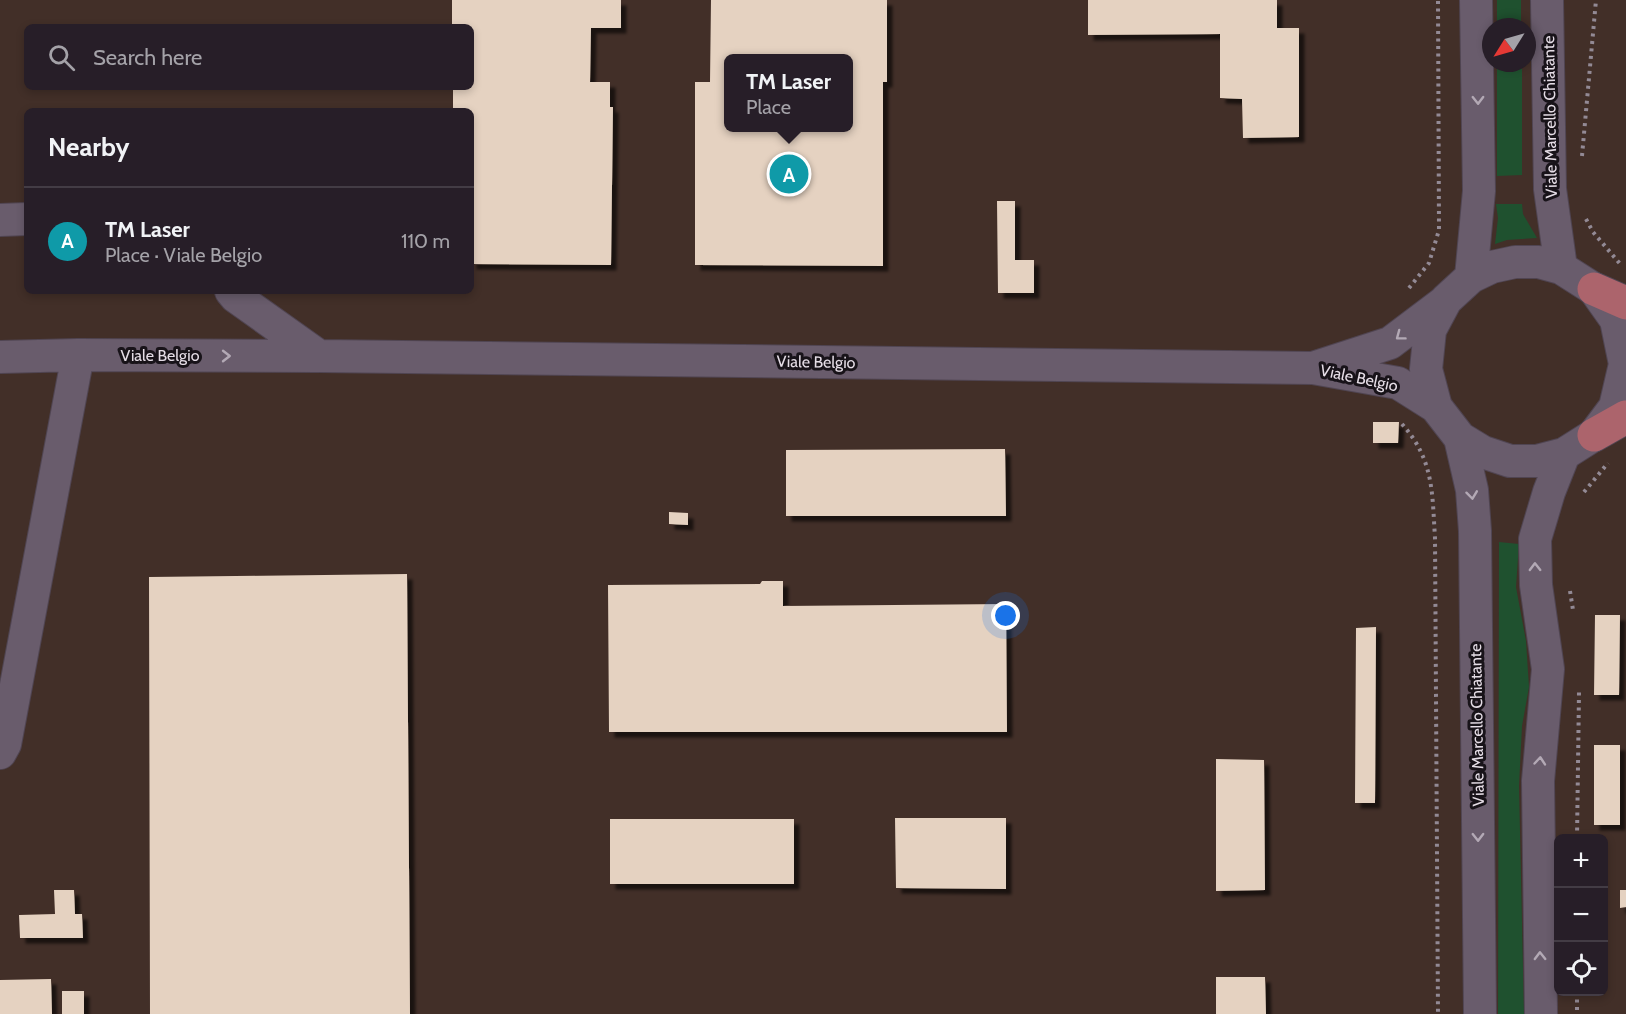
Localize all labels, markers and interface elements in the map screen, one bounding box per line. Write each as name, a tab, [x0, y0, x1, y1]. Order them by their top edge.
north arrow	[1482, 18, 1536, 72]
search box	[24, 24, 474, 90]
street label: Viale Marcello Chiatante	[1539, 36, 1561, 198]
icon: search	[45, 41, 78, 74]
text: Search here	[93, 44, 202, 71]
popup	[724, 54, 853, 132]
text: TM Laser	[746, 68, 831, 95]
text: Place	[746, 95, 791, 119]
one-way arrow	[1472, 96, 1484, 105]
text: Nearby	[48, 131, 129, 163]
pin: A	[770, 152, 808, 196]
text: TM Laser	[105, 216, 190, 243]
text: A	[61, 229, 74, 253]
text: 110 m	[401, 229, 450, 253]
text: Place · Viale Belgio	[105, 243, 262, 267]
one-way arrow	[1395, 328, 1406, 339]
street label: Viale Belgio	[120, 346, 200, 365]
one-way arrow	[222, 350, 231, 362]
street label: Viale Belgio	[776, 352, 856, 372]
street label: Viale Belgio	[1318, 360, 1400, 396]
one-way arrow	[1465, 490, 1478, 499]
one-way arrow	[1529, 562, 1542, 571]
your location	[991, 601, 1020, 630]
street label: Viale Marcello Chiatante	[1466, 644, 1488, 806]
one-way arrow	[1533, 756, 1546, 765]
one-way arrow	[1472, 832, 1484, 841]
map controls	[1554, 834, 1608, 996]
button: +	[1554, 834, 1608, 888]
button: −	[1554, 888, 1608, 942]
button: locate	[1554, 942, 1608, 996]
one-way arrow	[1534, 951, 1546, 960]

